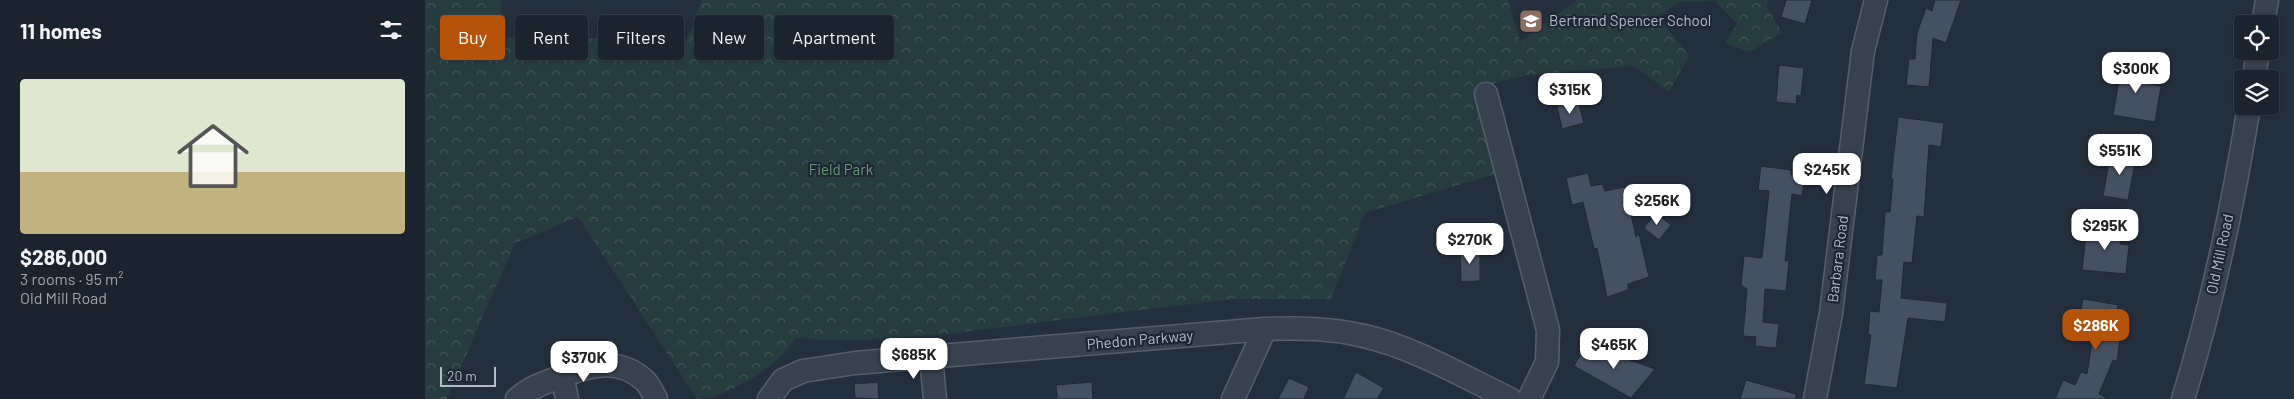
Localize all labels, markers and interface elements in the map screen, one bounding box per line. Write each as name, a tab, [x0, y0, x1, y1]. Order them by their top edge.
school or university icon: Bertrand Spencer School	[1518, 8, 1544, 34]
place label: Bertrand Spencer School	[1549, 11, 1711, 29]
chip: Buy	[440, 15, 505, 60]
chip: Rent	[515, 15, 588, 60]
chip: Filters	[598, 15, 684, 60]
chip: New	[694, 15, 764, 60]
chip: Apartment	[774, 15, 894, 60]
map controls	[2234, 15, 2279, 115]
button: locate	[2234, 15, 2279, 60]
icon: filters	[377, 16, 405, 44]
text: 11 homes	[20, 18, 102, 43]
pin: $300K	[2101, 52, 2171, 94]
text: $300K	[2113, 58, 2159, 77]
button: layers	[2234, 70, 2279, 115]
pin: $315K	[1535, 72, 1605, 115]
text: $315K	[1549, 79, 1591, 98]
icon: home	[168, 111, 258, 201]
pin: $551K	[2085, 134, 2155, 176]
text: $551K	[2099, 140, 2141, 159]
pin: $245K	[1792, 152, 1862, 195]
text: $245K	[1804, 159, 1850, 178]
park label: Field Park	[809, 160, 874, 178]
pin: $256K	[1622, 184, 1692, 226]
text: $256K	[1634, 190, 1680, 209]
pin: $295K	[2070, 208, 2140, 251]
street label: Old Mill Road	[2202, 212, 2236, 296]
street label: Barbara Road	[1823, 214, 1851, 303]
text: $295K	[2082, 215, 2128, 234]
pin: $270K	[1435, 222, 1505, 265]
text: $270K	[1447, 229, 1493, 248]
text: $286,000	[20, 244, 107, 269]
text: 3 rooms · 95 m²	[20, 269, 124, 288]
text: Old Mill Road	[20, 288, 107, 307]
pin: $286K	[2061, 308, 2131, 351]
text: $286K	[2073, 315, 2119, 334]
street label: Phedon Parkway	[1086, 325, 1194, 353]
pin: $465K	[1579, 328, 1649, 370]
text: $465K	[1591, 334, 1637, 353]
pin: $685K	[879, 338, 949, 380]
pin: $370K	[549, 340, 619, 383]
text: $685K	[891, 344, 937, 363]
text: $370K	[562, 347, 606, 366]
scale bar	[440, 364, 496, 387]
text: 20 m	[447, 367, 477, 384]

